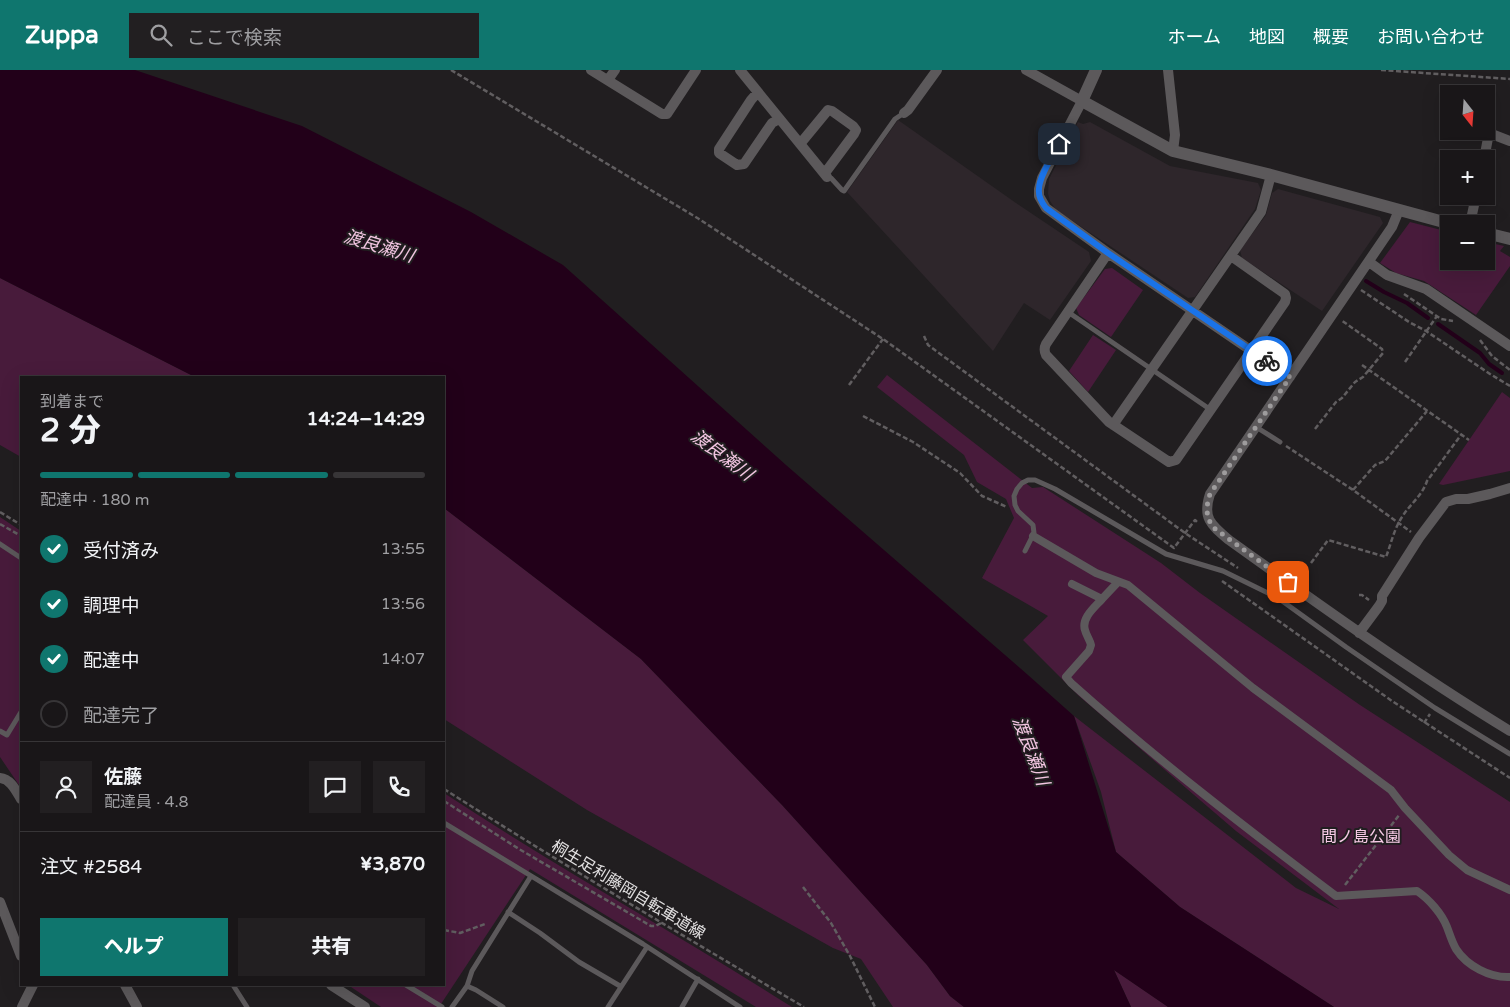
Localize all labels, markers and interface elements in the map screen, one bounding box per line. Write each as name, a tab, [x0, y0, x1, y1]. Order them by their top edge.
search box	[129, 13, 479, 58]
text: Zuppa	[25, 21, 99, 50]
icon: search	[147, 21, 175, 49]
text: ホーム	[1168, 26, 1221, 48]
text: 地図	[1249, 26, 1285, 48]
text: 概要	[1313, 26, 1349, 48]
text: お問い合わせ	[1377, 26, 1485, 48]
text: ここで検索	[187, 27, 282, 49]
north arrow	[1440, 85, 1495, 140]
map controls	[1440, 85, 1495, 270]
pin	[1038, 123, 1080, 165]
icon: home	[1045, 130, 1073, 158]
button: +	[1440, 150, 1495, 205]
button: −	[1440, 215, 1495, 270]
water label: 渡良瀬川	[341, 225, 419, 268]
courier	[1242, 336, 1292, 386]
icon: bike	[1253, 347, 1281, 375]
text: 到着まで	[40, 392, 104, 412]
text: 14:24–14:29	[306, 408, 425, 430]
text: 2 分	[40, 412, 100, 450]
water label: 渡良瀬川	[687, 425, 759, 487]
text: 配達中 · 180 m	[40, 490, 149, 510]
icon: check	[40, 535, 68, 563]
text: 13:55	[381, 539, 425, 559]
text: 受付済み	[83, 540, 159, 562]
pin	[1267, 561, 1309, 603]
icon: bag	[1274, 568, 1302, 596]
icon: check	[40, 590, 68, 618]
text: 13:56	[381, 594, 425, 614]
text: 調理中	[83, 595, 140, 617]
icon: check	[40, 645, 68, 673]
text: 14:07	[381, 649, 425, 669]
text: 配達中	[83, 650, 140, 672]
text: 配達完了	[83, 705, 159, 727]
water label: 渡良瀬川	[1008, 713, 1055, 790]
button: person	[40, 761, 92, 813]
button: chat	[309, 761, 361, 813]
button: phone	[373, 761, 425, 813]
text: 佐藤	[104, 766, 142, 788]
text: 配達員 · 4.8	[104, 792, 189, 812]
park label: 間ノ島公園	[1321, 827, 1401, 847]
street label: 桐生足利藤岡自転車道線	[547, 836, 709, 944]
text: ¥3,870	[360, 853, 425, 875]
text: 注文 #2584	[40, 856, 142, 878]
button: ヘルプ	[40, 918, 228, 976]
button: 共有	[238, 918, 425, 976]

